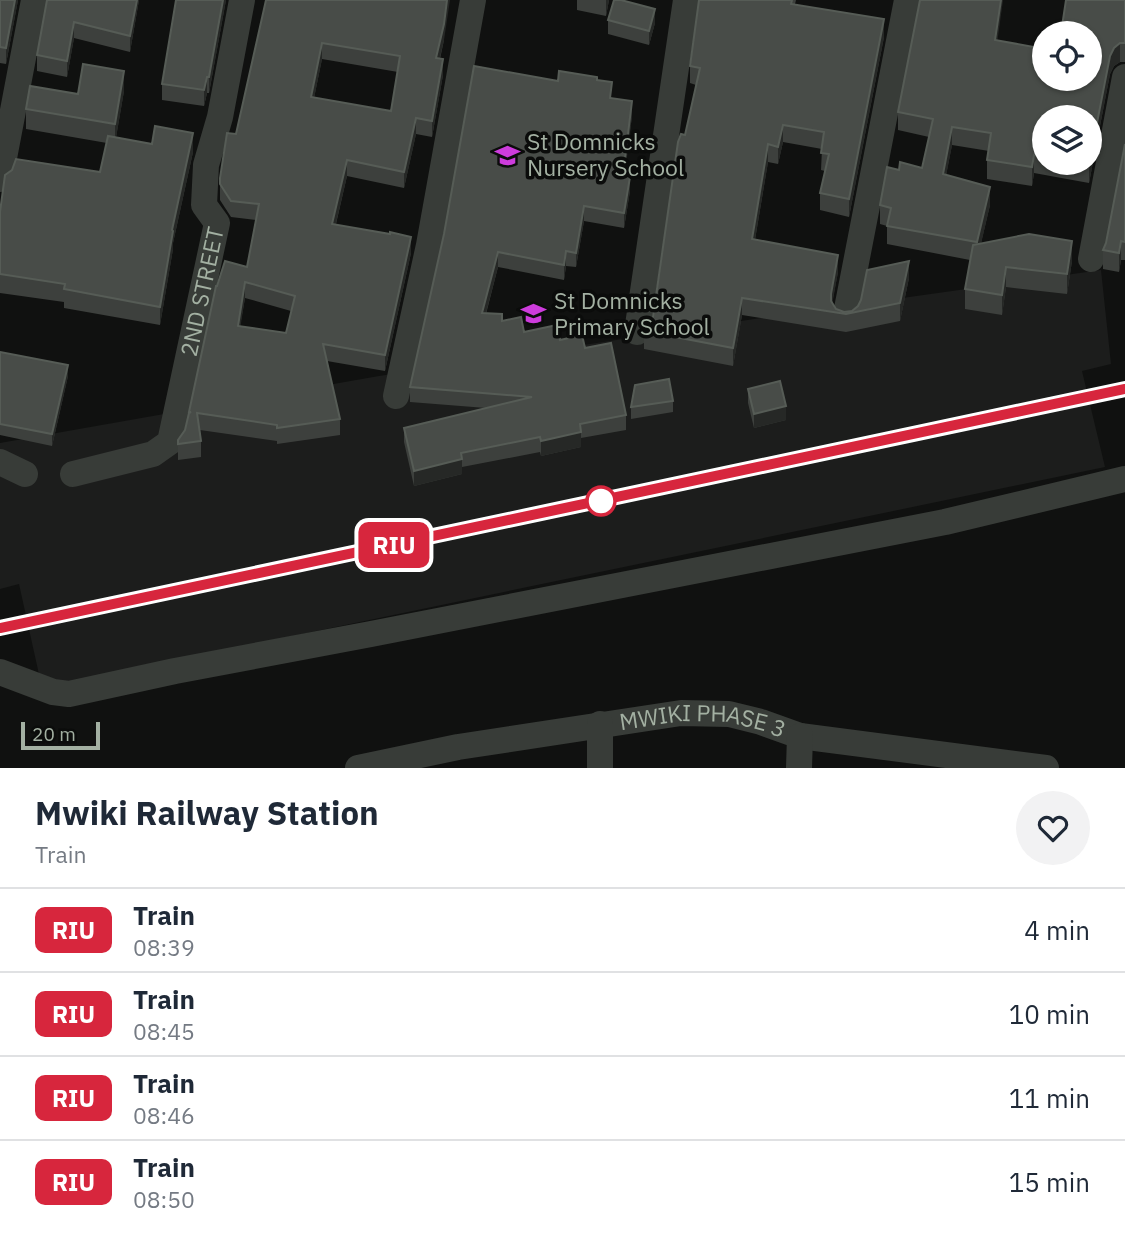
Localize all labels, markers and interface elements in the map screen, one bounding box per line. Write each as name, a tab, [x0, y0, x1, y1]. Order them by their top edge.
map controls	[1032, 21, 1102, 175]
button: locate	[1032, 21, 1102, 91]
button: layers	[1032, 105, 1102, 175]
place label: St Domnicks Nursery School	[527, 126, 684, 182]
school or university icon: St Domnicks Nursery School	[493, 141, 521, 169]
street label: 2ND STREET	[173, 224, 230, 359]
place label: St Domnicks Primary School	[554, 285, 710, 341]
school or university icon: St Domnicks Primary School	[520, 300, 548, 328]
unlabelled marker	[586, 486, 616, 516]
line badge: RIU	[354, 522, 434, 568]
text: RIU	[372, 529, 416, 561]
street label: MWIKI PHASE 3	[617, 697, 790, 744]
scale bar	[21, 719, 100, 751]
text: 20 m	[32, 722, 76, 746]
text: Mwiki Railway Station	[35, 791, 379, 834]
button: heart	[1016, 791, 1090, 865]
text: Train	[35, 839, 87, 869]
text: Train	[133, 898, 195, 932]
text: 4 min	[1024, 913, 1090, 947]
text: RIU	[52, 914, 95, 946]
text: 08:39	[133, 932, 195, 962]
text: Train	[133, 982, 195, 1016]
text: 10 min	[1009, 997, 1090, 1031]
text: RIU	[52, 998, 95, 1030]
text: 08:45	[133, 1016, 195, 1046]
text: Train	[133, 1066, 195, 1100]
text: 11 min	[1009, 1081, 1090, 1115]
text: RIU	[52, 1082, 95, 1114]
text: 08:46	[133, 1100, 195, 1130]
text: Train	[133, 1150, 195, 1184]
text: 15 min	[1009, 1165, 1090, 1199]
text: RIU	[52, 1166, 95, 1198]
text: 08:50	[133, 1184, 195, 1214]

